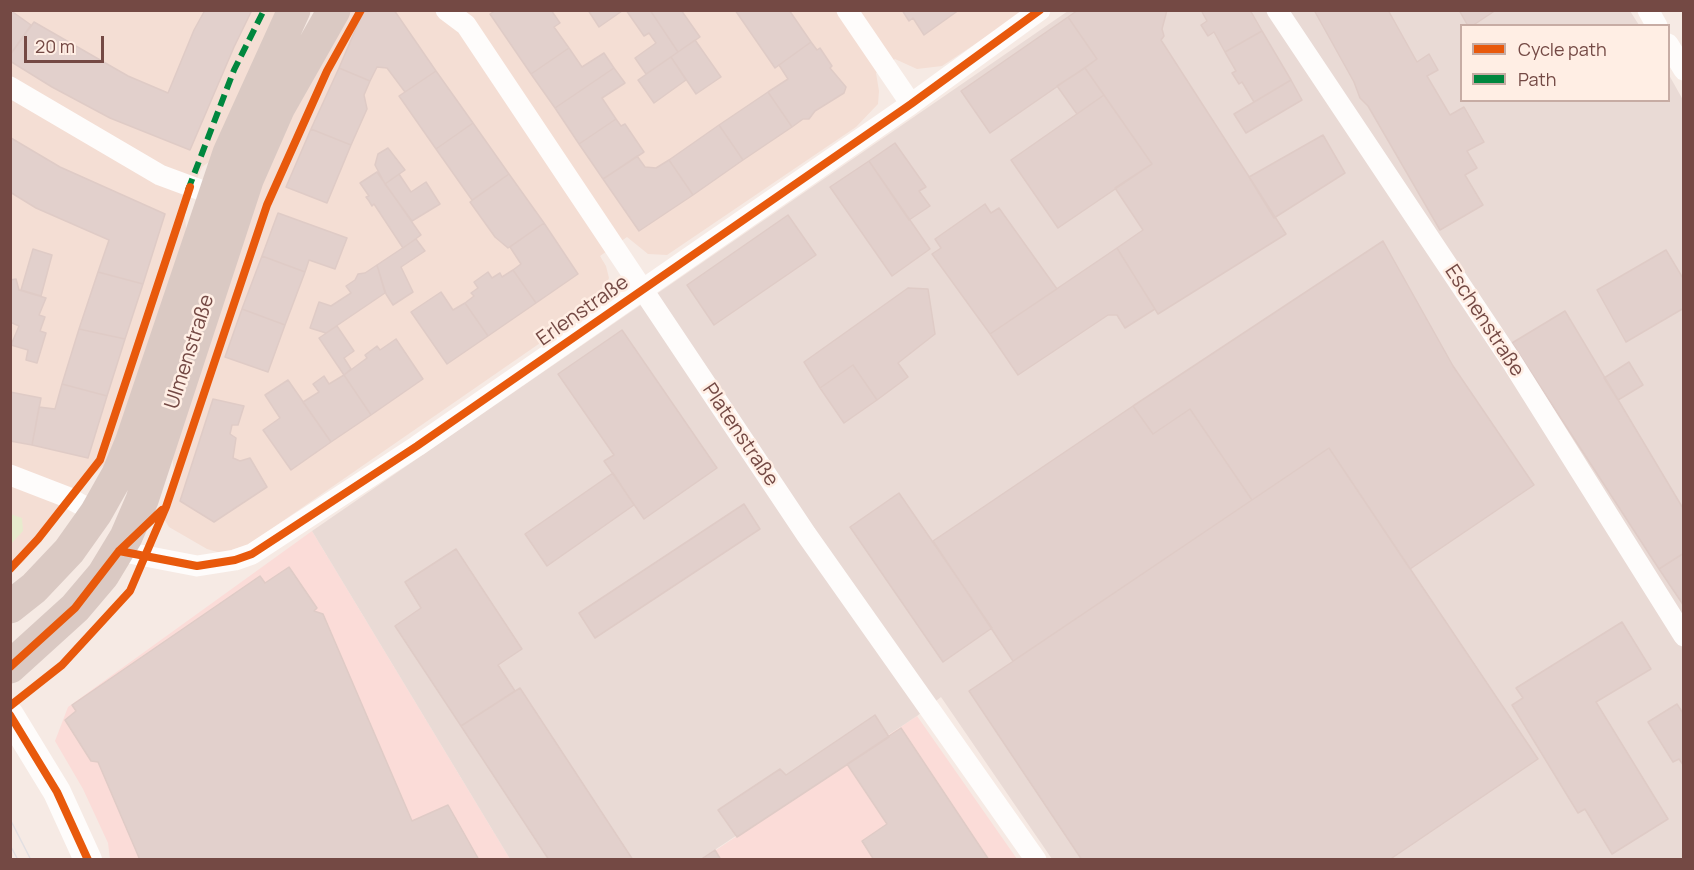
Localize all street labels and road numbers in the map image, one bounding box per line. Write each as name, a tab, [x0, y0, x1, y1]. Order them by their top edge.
street label: Eschenstraße	[1439, 261, 1529, 381]
street label: Erlenstraße	[532, 271, 634, 351]
street label: Ulmenstraße	[160, 292, 220, 412]
street label: Platenstraße	[697, 379, 783, 491]

